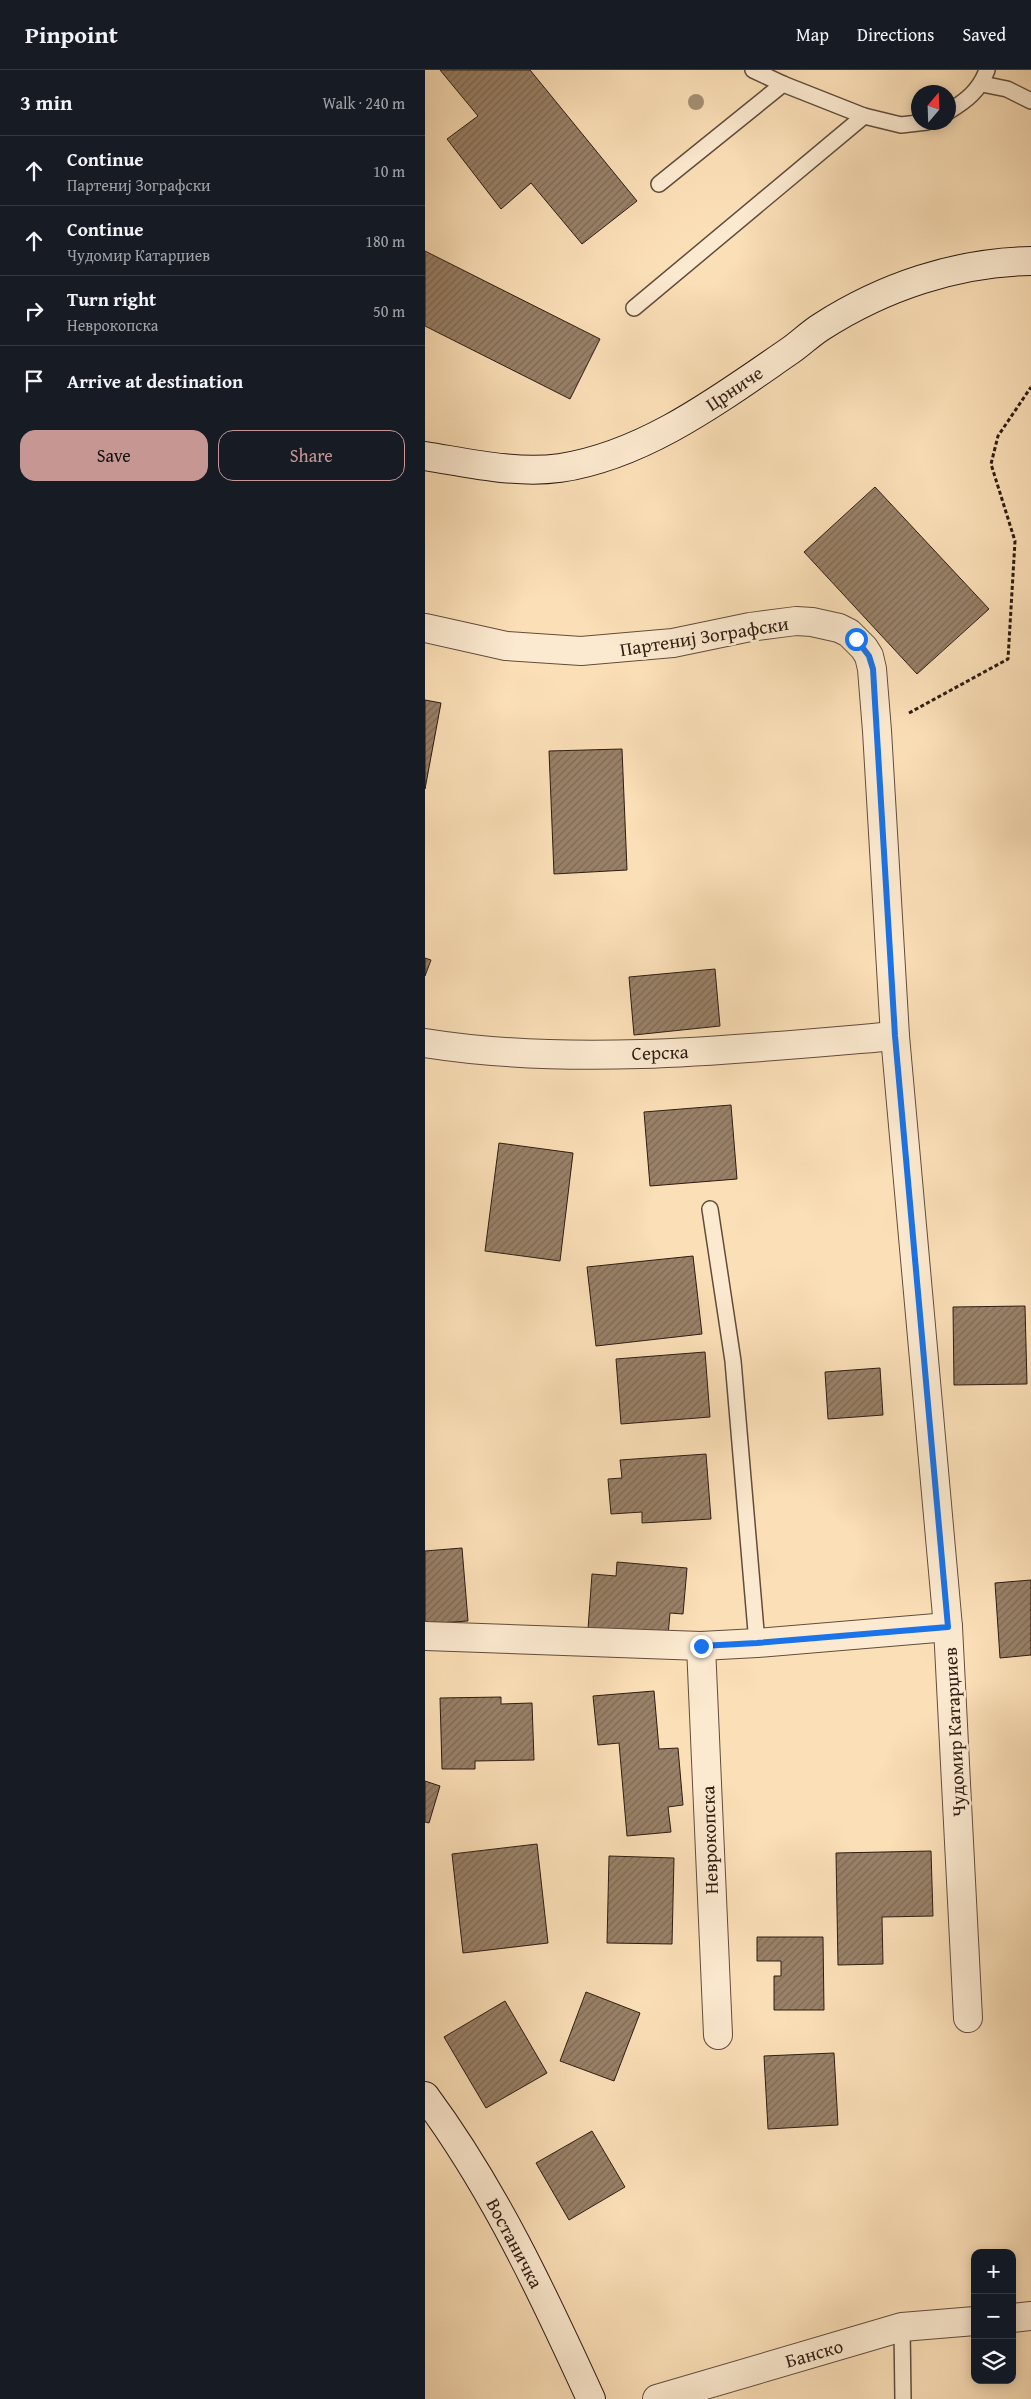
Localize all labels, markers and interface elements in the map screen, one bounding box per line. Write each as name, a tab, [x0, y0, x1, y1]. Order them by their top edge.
text: Pinpoint	[25, 17, 118, 52]
text: Map	[796, 21, 829, 48]
text: Directions	[857, 21, 934, 48]
text: Saved	[962, 21, 1006, 48]
north arrow	[911, 85, 956, 130]
text: 3 min	[20, 87, 72, 118]
text: Walk · 240 m	[322, 91, 405, 115]
text: Continue	[67, 145, 144, 173]
icon: ahead	[20, 157, 48, 185]
text: 10 m	[373, 159, 405, 183]
text: Партениј Зографски	[67, 173, 211, 197]
text: Continue	[67, 215, 144, 243]
icon: ahead	[20, 227, 48, 255]
text: 180 m	[365, 229, 405, 253]
text: Чудомир Катарџиев	[67, 243, 210, 267]
text: Turn right	[67, 285, 156, 313]
icon: right	[20, 297, 48, 325]
text: 50 m	[373, 299, 405, 323]
text: Неврокопска	[67, 313, 158, 337]
street label: Црниче	[700, 358, 768, 417]
icon: arrive	[20, 367, 48, 395]
text: Arrive at destination	[67, 367, 243, 395]
button: Save	[20, 430, 208, 481]
button: Share	[218, 430, 405, 481]
street label: Партениј Зографски	[618, 609, 790, 663]
route start	[845, 628, 868, 651]
street label: Серска	[631, 1037, 689, 1067]
route end	[690, 1635, 713, 1658]
street label: Чудомир Катарџиев	[936, 1646, 972, 1818]
street label: Неврокопска	[693, 1785, 725, 1895]
street label: Востаничка	[479, 2193, 551, 2293]
map controls	[971, 2249, 1016, 2384]
button: +	[971, 2249, 1016, 2294]
button: −	[971, 2294, 1016, 2339]
street label: Банско	[782, 2331, 846, 2375]
button: layers	[971, 2339, 1016, 2384]

